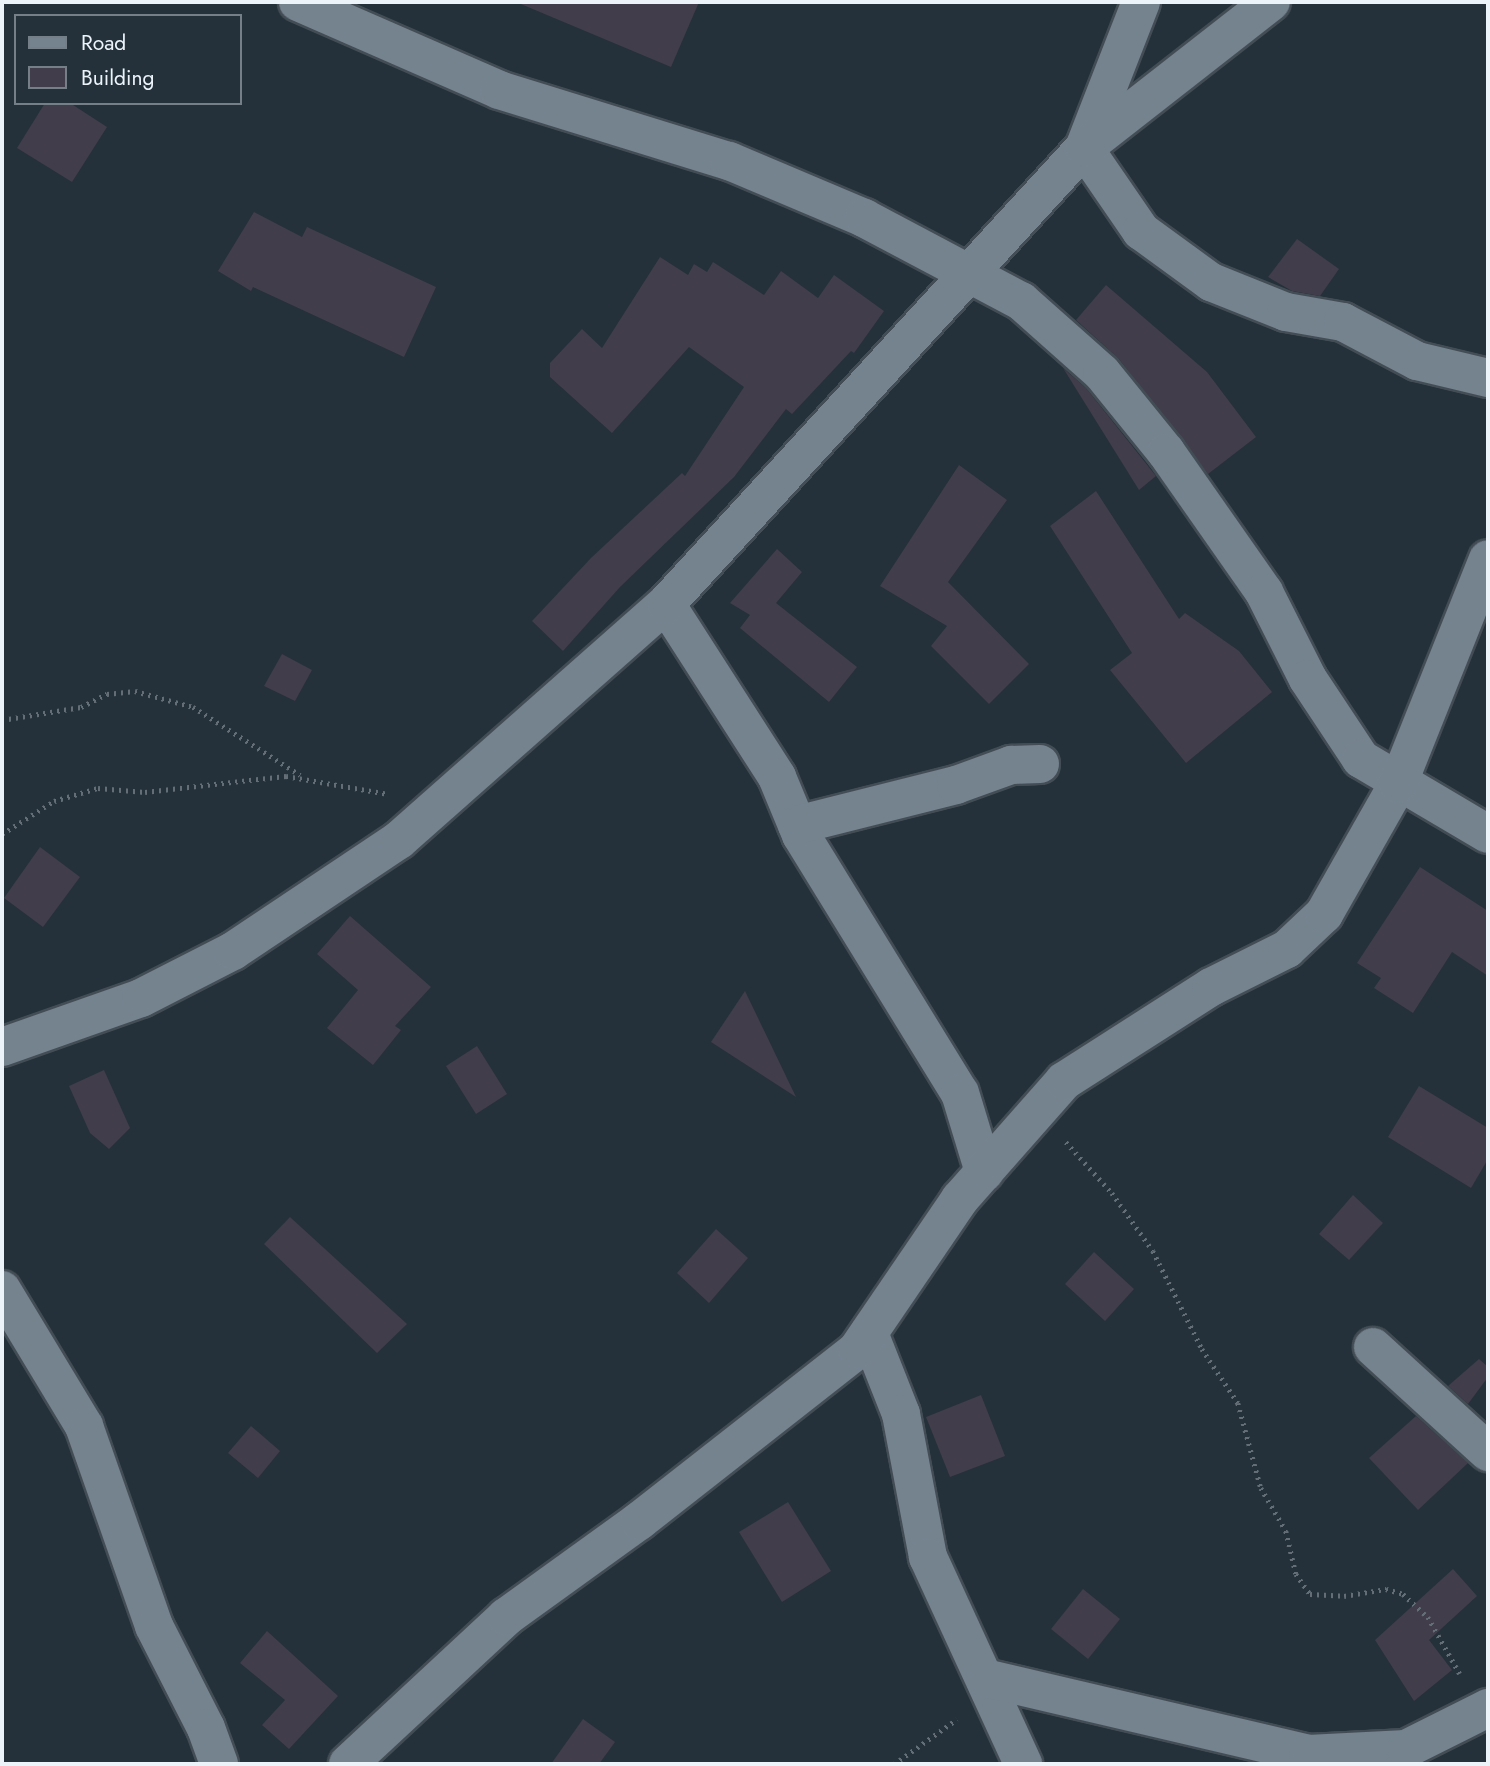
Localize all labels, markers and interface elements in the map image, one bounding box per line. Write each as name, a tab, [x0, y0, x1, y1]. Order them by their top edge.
legend	[14, 14, 242, 105]
text: Road	[81, 28, 126, 58]
text: Building	[81, 63, 154, 93]

